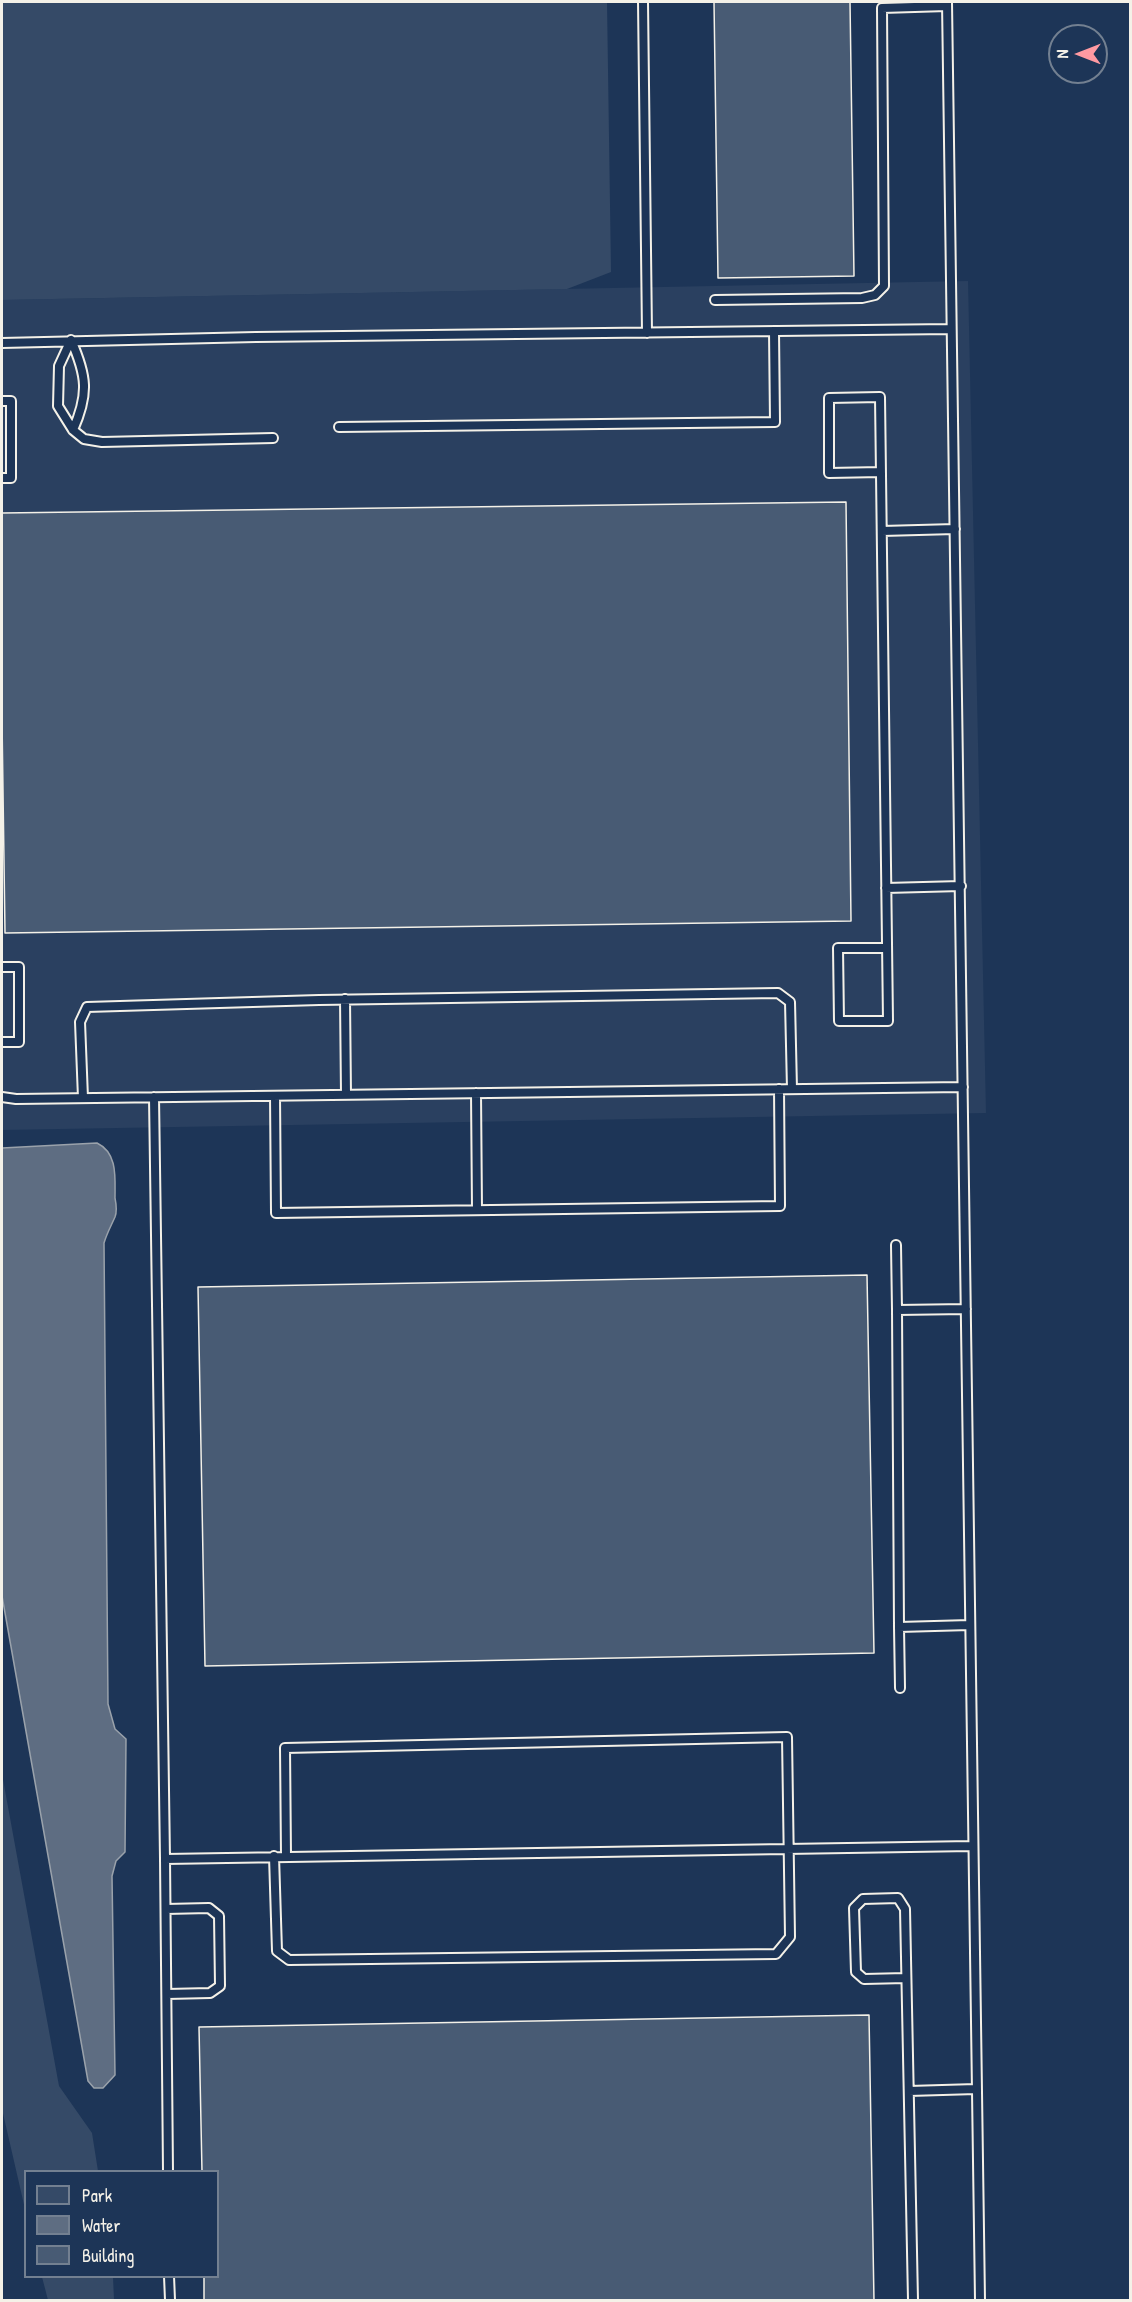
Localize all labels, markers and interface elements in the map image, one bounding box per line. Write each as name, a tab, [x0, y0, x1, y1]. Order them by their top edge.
north arrow	[1048, 24, 1108, 84]
text: N	[1051, 50, 1073, 58]
legend	[24, 2170, 219, 2278]
text: Park	[82, 2183, 112, 2208]
text: Water	[82, 2213, 120, 2238]
text: Building	[82, 2243, 134, 2268]

